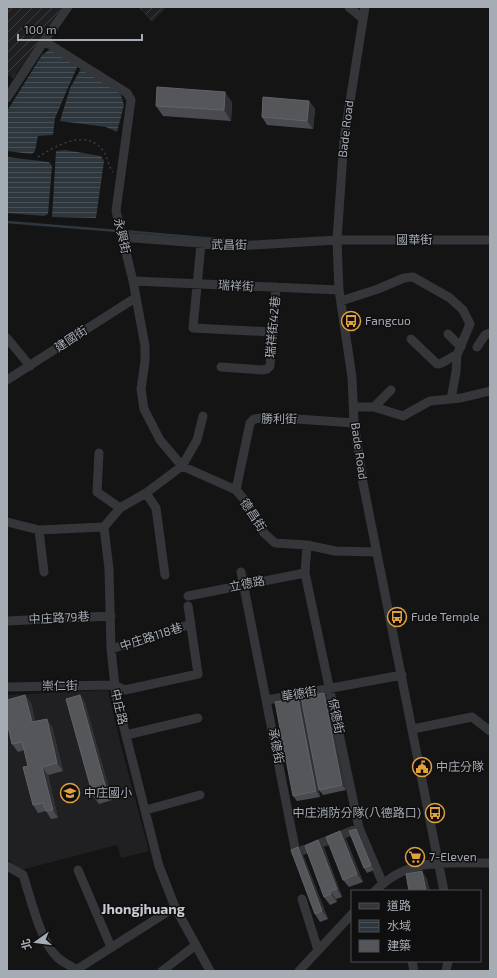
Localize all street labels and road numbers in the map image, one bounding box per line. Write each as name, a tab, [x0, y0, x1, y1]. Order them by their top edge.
street label: Bade Road	[335, 99, 355, 158]
street label: 永興街	[112, 217, 134, 255]
street label: 國華街	[396, 232, 432, 246]
street label: 武昌街	[211, 237, 247, 251]
street label: 瑞祥街	[218, 277, 254, 293]
street label: 瑞祥街42巷	[262, 295, 282, 358]
street label: 建國街	[52, 322, 89, 354]
street label: 勝利街	[261, 411, 297, 425]
street label: Bade Road	[349, 421, 371, 480]
street label: 德昌街	[238, 496, 270, 533]
street label: 立德路	[228, 573, 266, 593]
street label: 中庄路79巷	[28, 608, 90, 626]
street label: 中庄路118巷	[118, 619, 184, 653]
street label: 崇仁街	[42, 678, 78, 692]
street label: 華德街	[280, 683, 318, 703]
street label: 中庄路	[109, 688, 131, 726]
street label: 保德街	[326, 697, 348, 735]
street label: 承德街	[267, 727, 287, 765]

